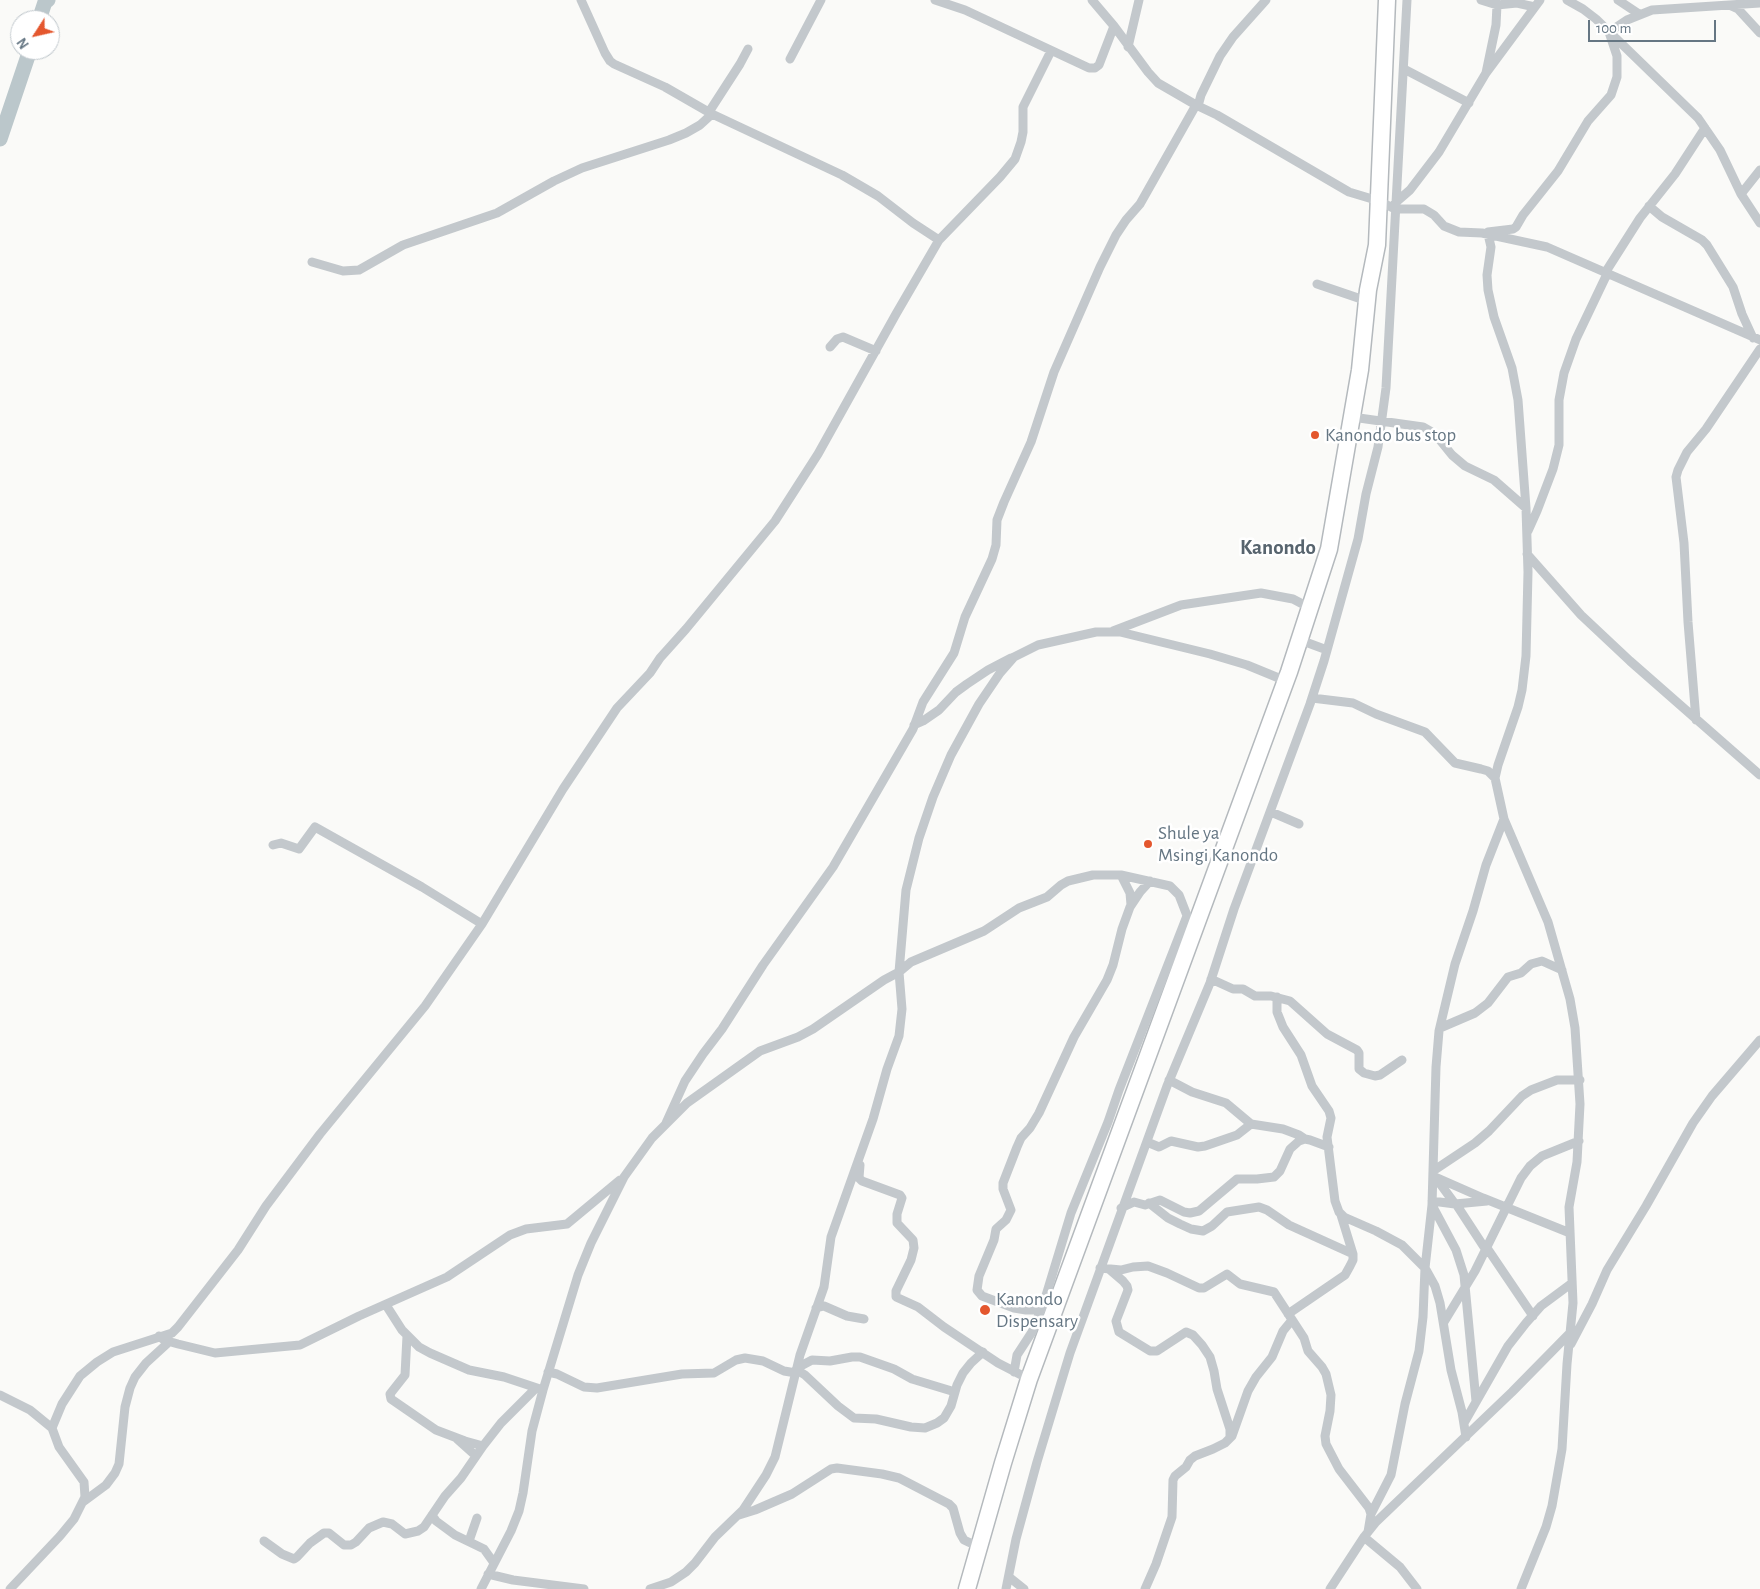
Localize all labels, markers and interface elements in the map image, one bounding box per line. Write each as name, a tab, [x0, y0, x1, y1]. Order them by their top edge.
north arrow	[10, 10, 60, 60]
scale bar	[1590, 10, 1718, 42]
text: 100 m	[1596, 21, 1631, 36]
text: N	[15, 35, 32, 51]
place label: Kanondo bus stop	[1325, 424, 1456, 446]
marker: Kanondo bus stop	[1309, 429, 1321, 441]
district label: Kanondo	[1240, 535, 1316, 561]
place label: Shule ya Msingi Kanondo	[1158, 822, 1278, 866]
marker: Shule ya Msingi Kanondo	[1142, 838, 1154, 850]
place label: Kanondo Dispensary	[996, 1288, 1078, 1332]
marker: Kanondo Dispensary	[978, 1303, 992, 1317]

